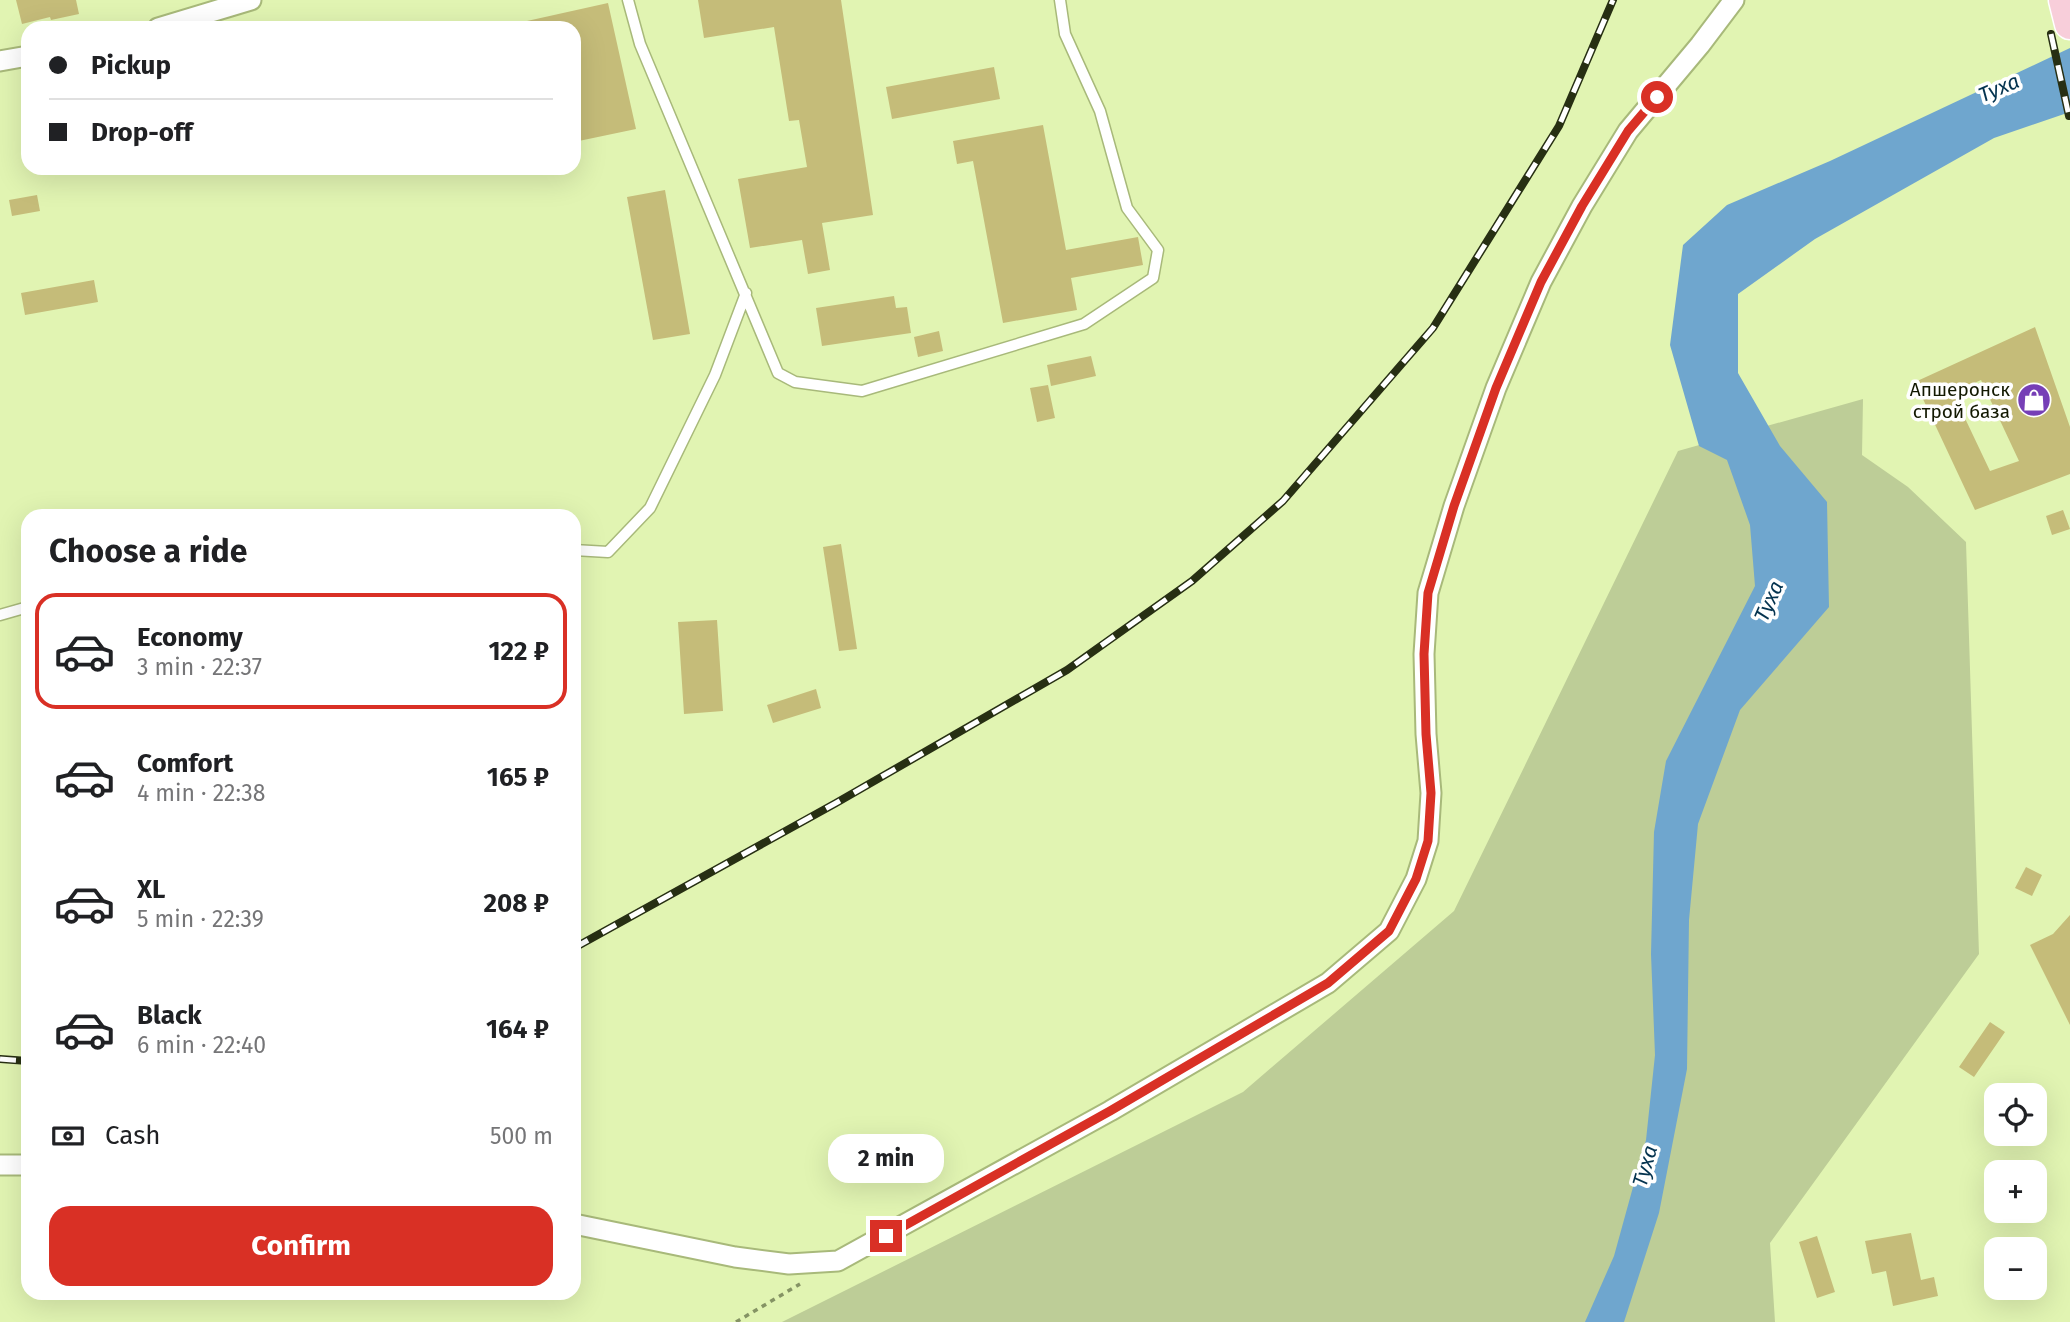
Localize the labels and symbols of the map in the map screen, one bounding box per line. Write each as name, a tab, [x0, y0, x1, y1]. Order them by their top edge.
water label: Туха	[1975, 68, 2023, 108]
route start	[1641, 81, 1673, 113]
place label: Апшеронск строй база	[1910, 378, 2010, 423]
shop icon: Апшеронск строй база	[2015, 381, 2053, 419]
water label: Туха	[1749, 577, 1789, 625]
callout: 2 min	[828, 1134, 944, 1184]
water label: Туха	[1627, 1142, 1663, 1190]
route end	[870, 1220, 902, 1252]

